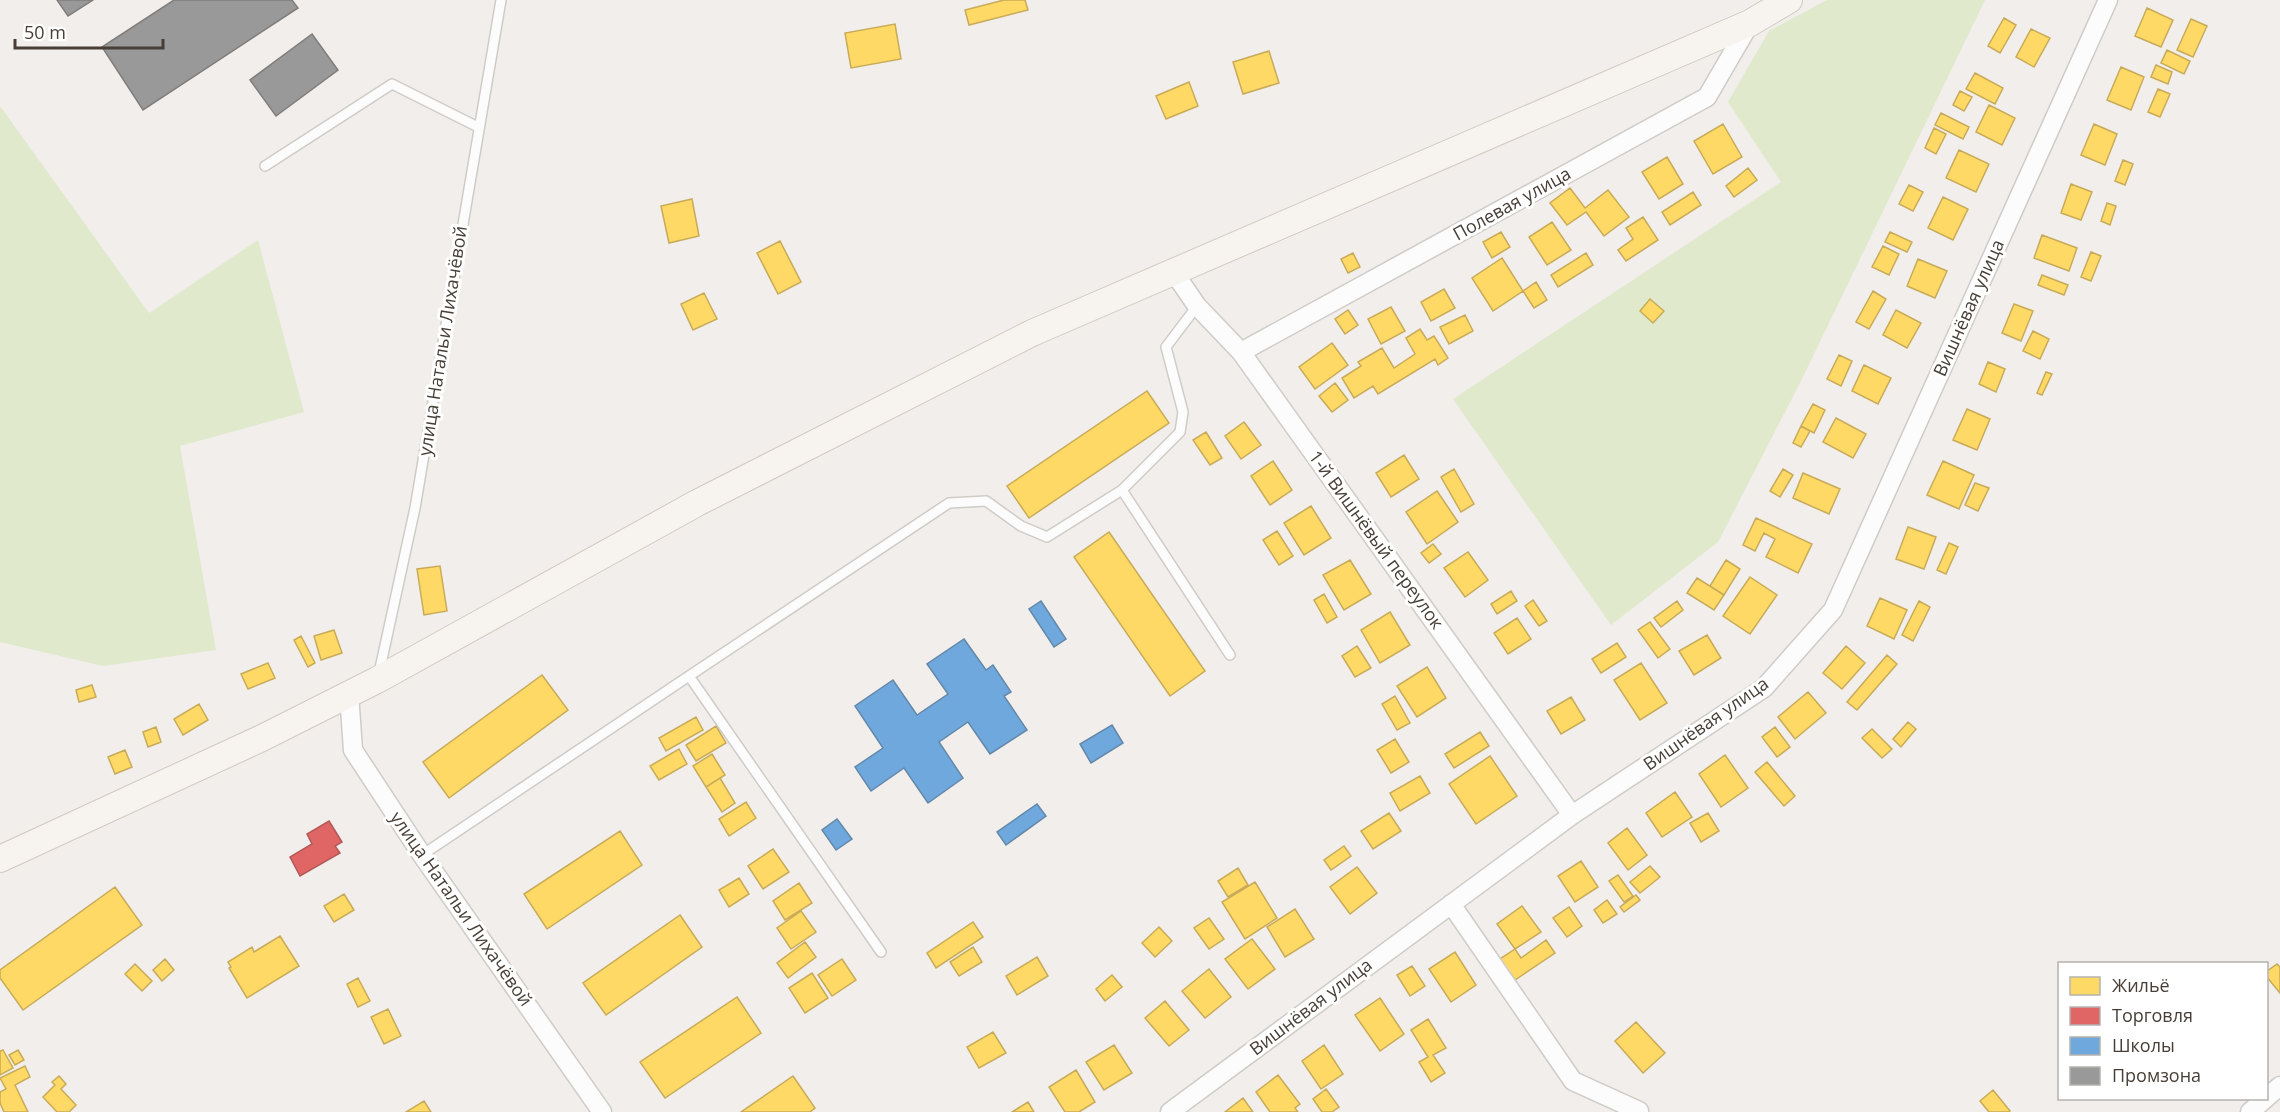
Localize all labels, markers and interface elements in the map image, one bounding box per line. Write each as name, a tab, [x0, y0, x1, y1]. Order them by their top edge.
scale bar	[15, 12, 164, 50]
text: 50 m	[24, 20, 66, 44]
street label: Полевая улица	[1448, 161, 1575, 245]
street label: улица Натальи Лихачёвой	[412, 224, 472, 458]
street label: Вишнёвая улица	[1927, 235, 2009, 380]
street label: 1-й Вишнёвый переулок	[1304, 445, 1450, 634]
street label: Вишнёвая улица	[1638, 671, 1773, 775]
street label: улица Натальи Лихачёвой	[385, 806, 538, 1011]
street label: Вишнёвая улица	[1244, 952, 1377, 1060]
legend	[2058, 962, 2268, 1100]
text: Жильё	[2112, 973, 2170, 997]
text: Торговля	[2112, 1003, 2193, 1027]
text: Школы	[2112, 1033, 2175, 1057]
text: Промзона	[2112, 1063, 2201, 1087]

